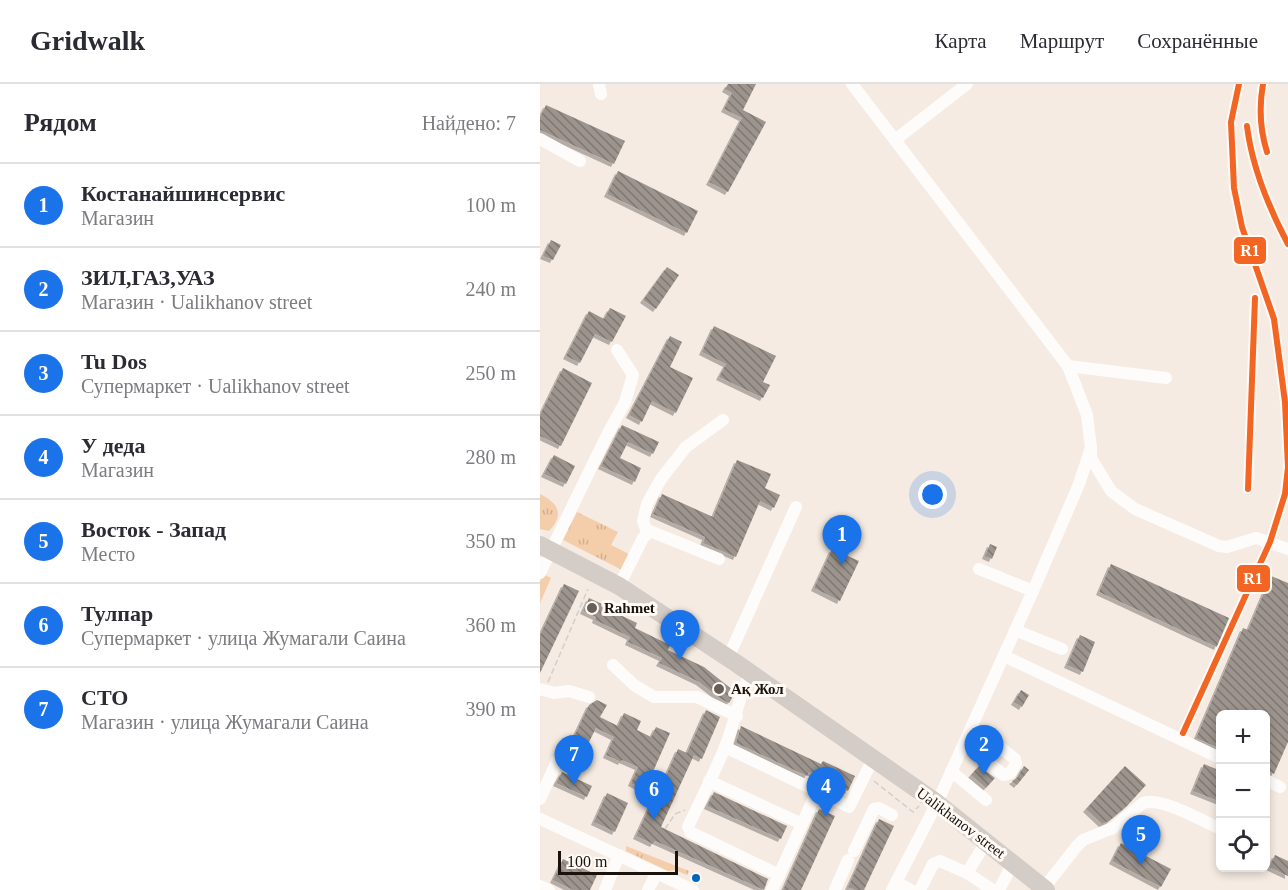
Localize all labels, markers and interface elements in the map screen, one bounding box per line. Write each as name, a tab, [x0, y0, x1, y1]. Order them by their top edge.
text: Gridwalk	[30, 25, 145, 56]
text: Карта	[935, 29, 987, 53]
text: Маршрут	[1020, 29, 1104, 53]
text: Сохранённые	[1137, 29, 1258, 53]
text: Рядом	[24, 108, 97, 137]
text: Найдено: 7	[422, 112, 516, 134]
text: Костанайшинсервис	[81, 181, 285, 206]
text: 1	[39, 194, 49, 216]
text: 100 m	[465, 194, 516, 216]
text: Магазин	[81, 207, 154, 229]
line badge: R1	[1233, 236, 1267, 265]
text: R1	[1240, 242, 1260, 259]
text: ЗИЛ,ГАЗ,УАЗ	[81, 265, 215, 290]
text: 2	[39, 278, 49, 300]
text: 240 m	[465, 278, 516, 300]
text: Магазин · Ualikhanov street	[81, 291, 312, 313]
text: Tu Dos	[81, 349, 147, 374]
text: 3	[39, 362, 49, 384]
text: 250 m	[465, 362, 516, 384]
text: Супермаркет · Ualikhanov street	[81, 375, 350, 397]
text: У деда	[81, 433, 145, 458]
text: 4	[39, 446, 49, 468]
text: 280 m	[465, 446, 516, 468]
text: Магазин	[81, 459, 154, 481]
your location	[918, 480, 947, 509]
pin: 1	[822, 516, 862, 565]
text: Восток - Запад	[81, 517, 226, 542]
text: 5	[39, 530, 49, 552]
text: 350 m	[465, 530, 516, 552]
text: Место	[81, 543, 135, 565]
line badge: R1	[1236, 564, 1271, 593]
text: R1	[1243, 570, 1263, 587]
place label: Rahmet	[604, 600, 655, 616]
text: Тулпар	[81, 601, 153, 626]
marker: Rahmet	[585, 601, 599, 615]
pin: 3	[660, 610, 700, 660]
text: 6	[39, 614, 49, 636]
text: 360 m	[465, 614, 516, 636]
text: Супермаркет · улица Жумагали Саина	[81, 627, 406, 649]
place label: Ақ Жол	[731, 681, 784, 697]
marker: Ақ Жол	[712, 682, 726, 696]
text: СТО	[81, 685, 128, 710]
text: 7	[39, 698, 49, 720]
text: 390 m	[465, 698, 516, 720]
map controls	[1216, 710, 1270, 872]
button: +	[1216, 710, 1270, 764]
text: Магазин · улица Жумагали Саина	[81, 711, 369, 733]
pin: 2	[964, 726, 1004, 775]
pin: 7	[555, 736, 594, 785]
button: −	[1216, 764, 1270, 818]
pin: 4	[806, 768, 846, 817]
pin: 6	[634, 770, 674, 820]
street label: Ualikhanov street	[914, 785, 1009, 862]
pin: 5	[1122, 816, 1160, 865]
button: locate	[1216, 818, 1270, 872]
scale bar	[558, 848, 678, 876]
text: 100 m	[567, 853, 607, 870]
unlabelled marker	[690, 872, 702, 884]

